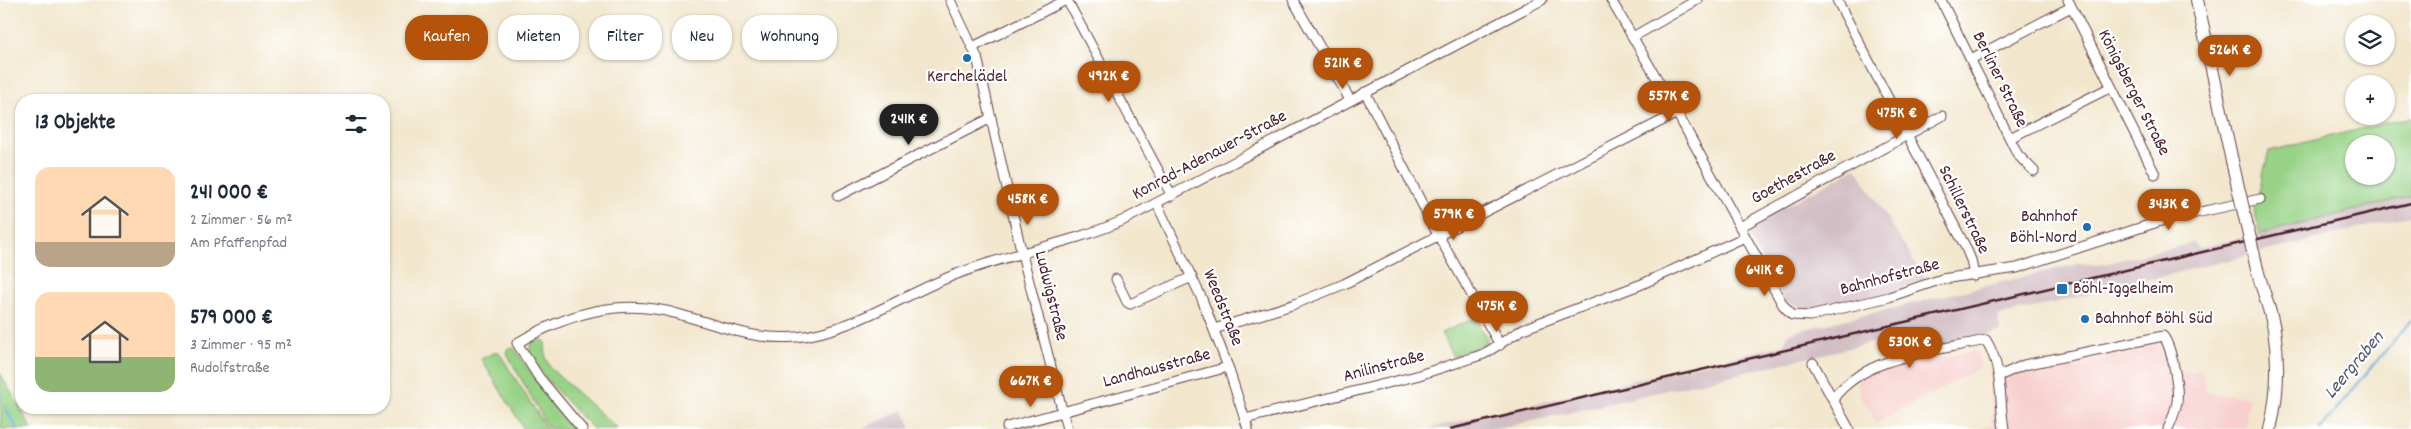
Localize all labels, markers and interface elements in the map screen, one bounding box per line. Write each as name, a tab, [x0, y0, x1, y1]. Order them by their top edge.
chip: Kaufen	[405, 15, 488, 60]
chip: Mieten	[498, 15, 579, 60]
chip: Filter	[589, 15, 662, 60]
chip: Neu	[672, 15, 732, 60]
chip: Wohnung	[742, 15, 837, 60]
map controls	[2345, 15, 2395, 185]
button: layers	[2345, 15, 2395, 65]
street label: Königsberger Straße	[2090, 26, 2176, 160]
street label: Berliner Straße	[1965, 28, 2033, 132]
pin: 526K €	[2189, 34, 2271, 77]
text: 526K €	[2209, 39, 2251, 62]
pin: 521K €	[1302, 48, 1384, 90]
marker: Kerchelädel	[961, 52, 973, 64]
text: 521K €	[1324, 52, 1362, 75]
pin: 492K €	[1068, 61, 1150, 103]
place label: Kerchelädel	[927, 65, 1008, 90]
text: 492K €	[1089, 65, 1129, 88]
button: +	[2345, 75, 2395, 125]
pin: 557K €	[1628, 80, 1710, 123]
text: 557K €	[1649, 85, 1689, 108]
pin: 475K €	[1856, 98, 1938, 140]
text: 475K €	[1877, 102, 1917, 125]
pin: 241K €	[868, 104, 950, 146]
street label: Konrad-Adenauer-Straße	[1128, 105, 1292, 207]
text: 241K €	[890, 108, 928, 131]
text: 13 Objekte	[35, 109, 115, 139]
icon: filters	[342, 110, 370, 138]
button: −	[2345, 135, 2395, 185]
street label: Goethestraße	[1747, 144, 1841, 212]
street label: Schillerstraße	[1931, 162, 1995, 259]
text: 241 000 €	[190, 179, 268, 209]
pin: 458K €	[987, 184, 1069, 226]
icon: home	[75, 187, 135, 247]
text: 458K €	[1008, 188, 1048, 211]
pin: 343K €	[2128, 188, 2210, 231]
text: 343K €	[2149, 193, 2189, 216]
pin: 579K €	[1413, 198, 1495, 241]
text: 579K €	[1434, 203, 1474, 226]
place label: Bahnhof Böhl-Nord	[2010, 205, 2078, 251]
text: 2 Zimmer · 56 m²	[190, 209, 292, 232]
marker: Bahnhof Böhl-Nord	[2081, 221, 2093, 233]
text: Am Pfaffenpfad	[190, 232, 287, 255]
street label: Ludwigstraße	[1027, 248, 1073, 344]
street label: Bahnhofstraße	[1838, 253, 1943, 303]
pin: 641K €	[1724, 254, 1806, 297]
text: 641K €	[1746, 259, 1784, 282]
street label: Weedstraße	[1195, 266, 1249, 350]
place label: Böhl-Iggelheim	[2073, 277, 2174, 302]
marker: Böhl-Iggelheim	[2055, 282, 2069, 296]
pin: 475K €	[1456, 290, 1538, 333]
text: 475K €	[1477, 295, 1517, 318]
text: 579 000 €	[190, 304, 273, 334]
place label: Bahnhof Böhl Süd	[2095, 307, 2213, 332]
icon: home	[75, 312, 135, 372]
marker: Bahnhof Böhl Süd	[2079, 313, 2091, 325]
water label: Leergraben	[2319, 325, 2392, 406]
pin: 530K €	[1869, 326, 1951, 369]
text: 530K €	[1888, 331, 1932, 354]
text: 3 Zimmer · 95 m²	[190, 334, 292, 357]
street label: Landhausstraße	[1100, 343, 1214, 395]
street label: Anilinstraße	[1341, 344, 1427, 390]
text: Rudolfstraße	[190, 357, 269, 380]
pin: 667K €	[990, 366, 1072, 408]
text: 667K €	[1010, 370, 1052, 393]

